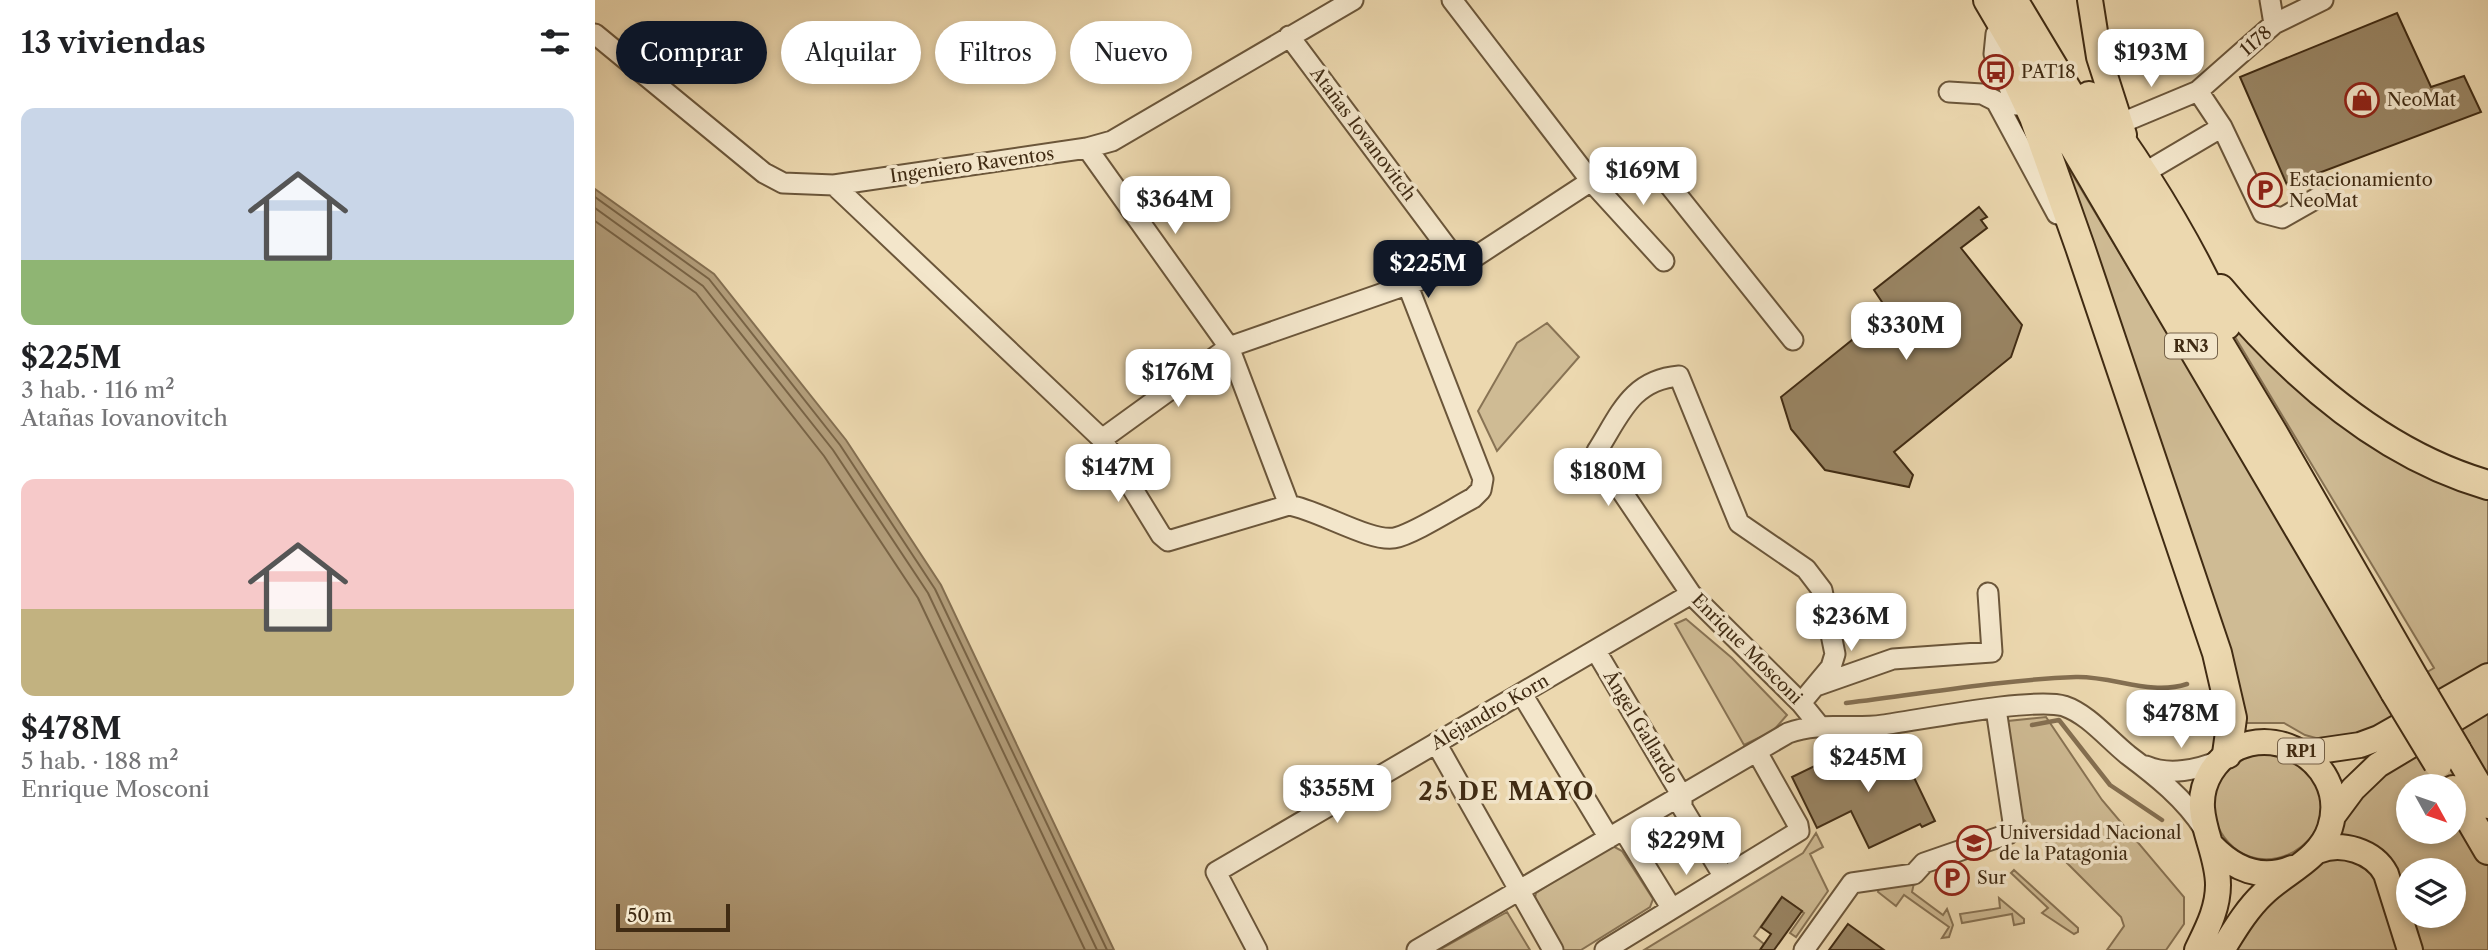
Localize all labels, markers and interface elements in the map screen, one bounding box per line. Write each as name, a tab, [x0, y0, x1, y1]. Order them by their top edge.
chip: Comprar	[616, 21, 767, 84]
chip: Alquilar	[781, 21, 921, 84]
chip: Filtros	[935, 21, 1056, 84]
chip: Nuevo	[1070, 21, 1192, 84]
street label: 1178	[2236, 21, 2276, 61]
icon: filters	[536, 23, 574, 61]
text: 13 viviendas	[21, 24, 206, 61]
pin: $193M	[2102, 29, 2200, 89]
text: $193M	[2114, 38, 2188, 66]
bus stop icon: PAT18	[1977, 53, 2015, 91]
place label: PAT18	[2021, 61, 2076, 83]
street label: Atañas Iovanovitch	[1305, 62, 1420, 205]
shop icon: NeoMat	[2343, 81, 2381, 119]
place label: NeoMat	[2387, 89, 2457, 111]
street label: Ingeniero Raventos	[888, 143, 1056, 187]
pin: $169M	[1594, 148, 1692, 207]
icon: home	[235, 153, 361, 279]
text: $169M	[1605, 156, 1681, 184]
place label: Estacionamiento NeoMat	[2289, 169, 2433, 212]
parking icon: Estacionamiento NeoMat	[2246, 171, 2284, 209]
pin: $364M	[1126, 176, 1224, 236]
text: $364M	[1136, 185, 1214, 213]
pin: $225M	[1379, 240, 1477, 300]
text: $225M	[1389, 249, 1467, 277]
pin: $330M	[1857, 302, 1955, 362]
text: $330M	[1867, 311, 1945, 339]
road number: RN3	[2165, 334, 2217, 358]
text: $225M	[21, 339, 122, 376]
pin: $176M	[1129, 350, 1227, 409]
text: $176M	[1142, 358, 1214, 386]
text: 3 hab. · 116 m²	[21, 376, 175, 404]
text: Atañas Iovanovitch	[21, 404, 228, 432]
pin: $147M	[1069, 444, 1167, 504]
pin: $180M	[1559, 448, 1657, 508]
text: $147M	[1081, 453, 1155, 481]
text: $180M	[1570, 457, 1646, 485]
icon: home	[235, 524, 361, 650]
street label: Enrique Mosconi	[1687, 589, 1807, 709]
pin: $236M	[1802, 594, 1900, 653]
text: $236M	[1812, 602, 1890, 630]
street label: Ángel Gallardo	[1598, 665, 1684, 787]
street label: Alejandro Korn	[1426, 669, 1553, 755]
pin: $478M	[2132, 690, 2230, 750]
text: $478M	[2142, 699, 2220, 727]
text: $478M	[21, 710, 122, 747]
pin: $245M	[1819, 734, 1917, 794]
road number: RP1	[2278, 738, 2324, 764]
text: $245M	[1829, 743, 1907, 771]
text: 5 hab. · 188 m²	[21, 747, 179, 775]
pin: $355M	[1288, 766, 1386, 825]
text: $355M	[1299, 774, 1375, 802]
north arrow	[2396, 774, 2466, 844]
map controls	[2396, 774, 2466, 928]
text: Enrique Mosconi	[21, 775, 209, 803]
district label: 25 DE MAYO	[1419, 777, 1595, 806]
pin: $229M	[1637, 818, 1735, 877]
place label: Universidad Nacional de la Patagonia	[1999, 822, 2181, 865]
school or university icon: Universidad Nacional de la Patagonia	[1955, 824, 1993, 862]
text: $229M	[1647, 826, 1725, 854]
button: layers	[2396, 858, 2466, 928]
parking icon: Sur	[1933, 859, 1971, 897]
place label: Sur	[1977, 867, 2007, 889]
scale bar	[616, 901, 730, 933]
text: 50 m	[627, 904, 672, 927]

